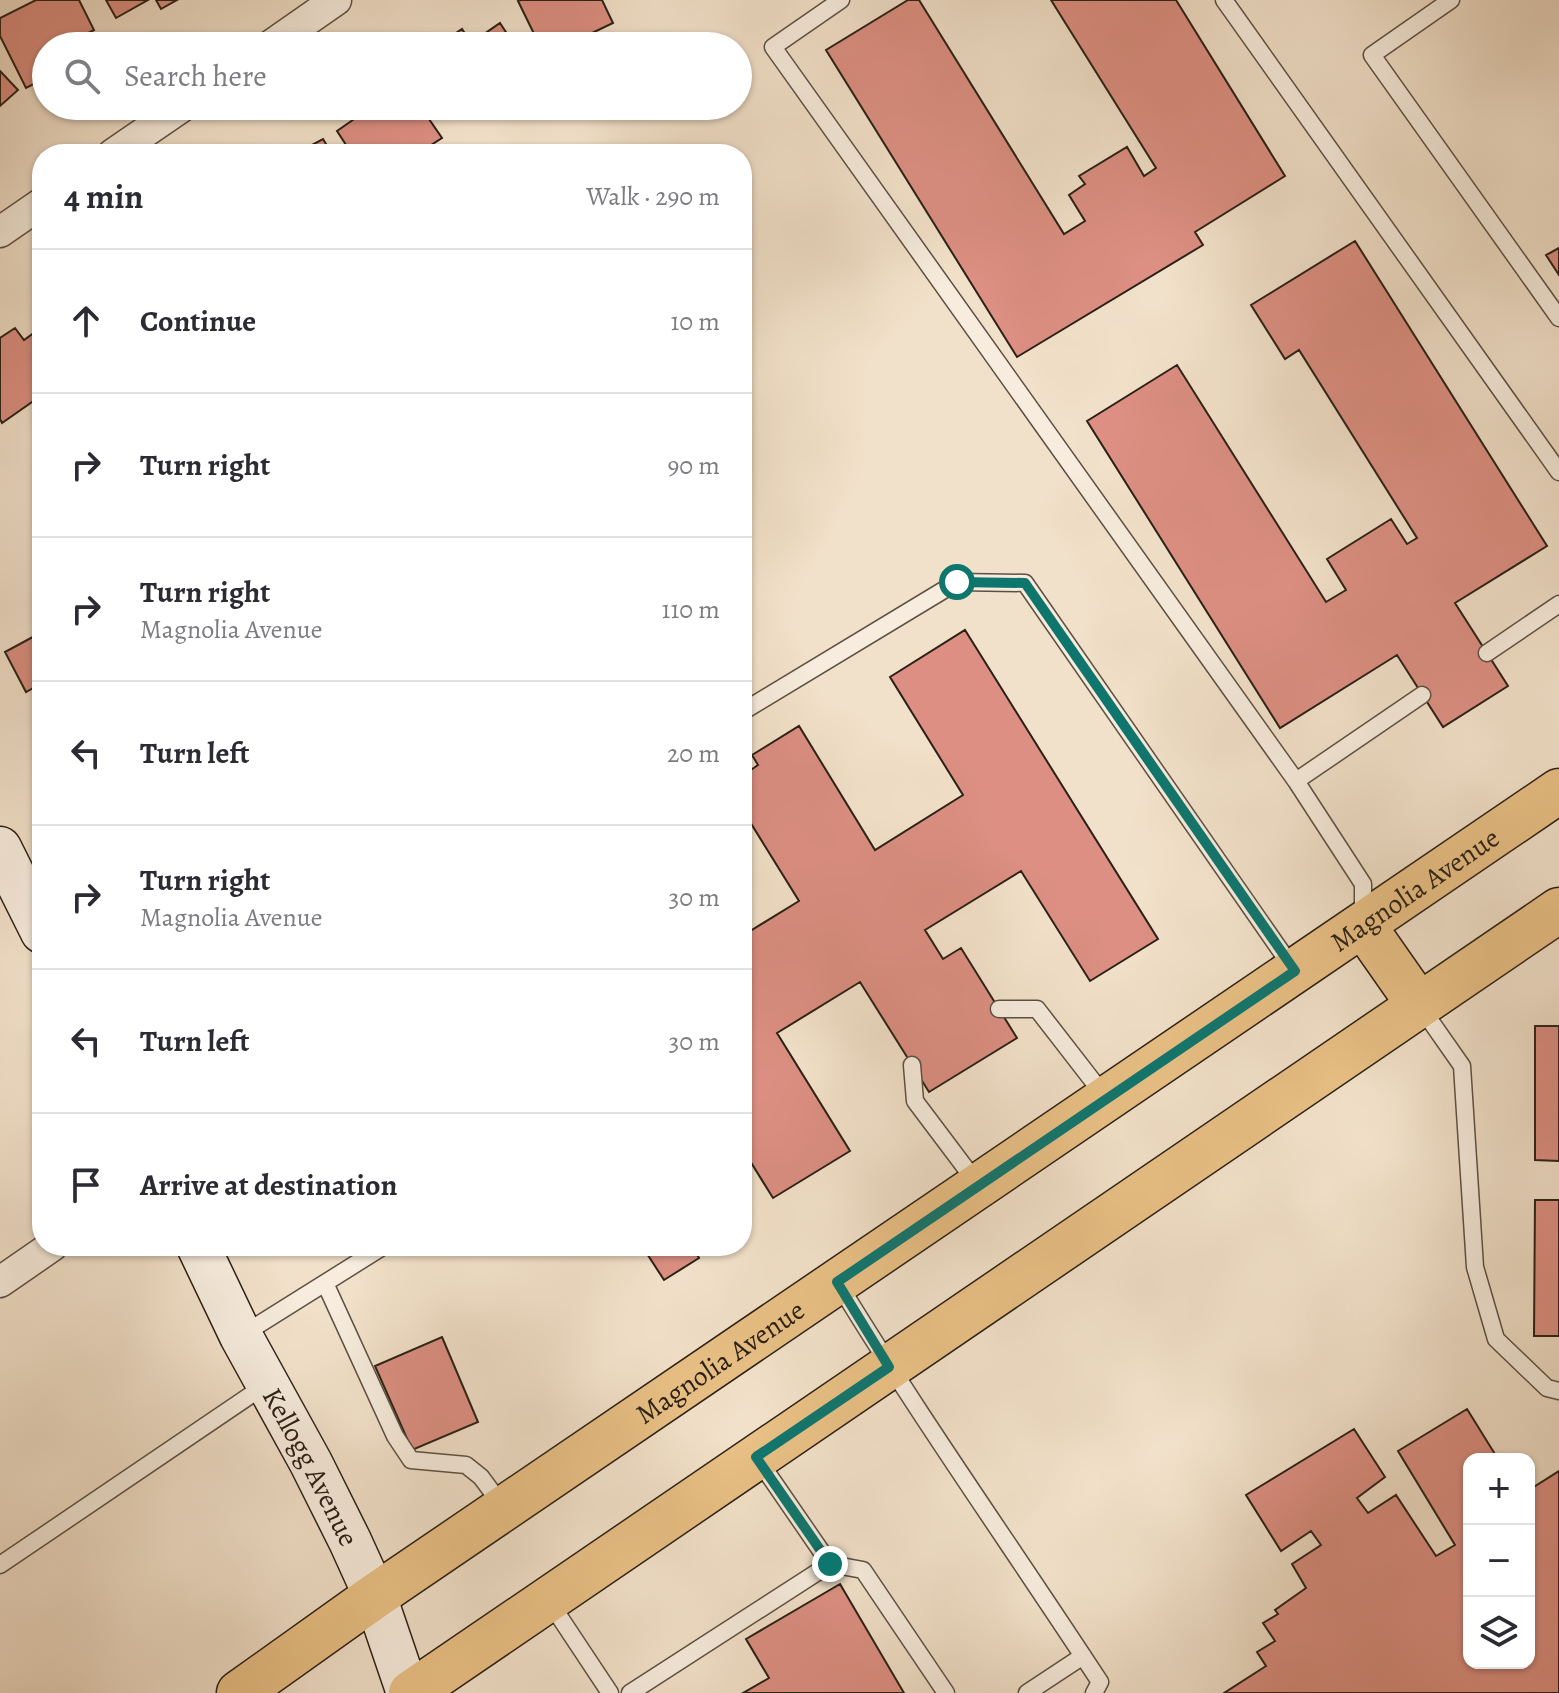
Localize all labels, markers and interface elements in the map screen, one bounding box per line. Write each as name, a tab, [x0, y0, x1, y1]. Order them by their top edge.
search box	[32, 32, 752, 120]
icon: search	[60, 54, 104, 98]
text: Search here	[124, 56, 267, 96]
text: 4 min	[64, 173, 143, 220]
text: Walk · 290 m	[586, 179, 720, 214]
icon: ahead	[64, 299, 108, 343]
text: Continue	[140, 301, 256, 341]
text: 10 m	[670, 304, 720, 339]
icon: right	[64, 443, 108, 487]
text: Turn right	[140, 445, 270, 485]
text: 90 m	[668, 448, 720, 483]
route start	[939, 564, 975, 600]
text: Turn right	[140, 572, 270, 612]
icon: right	[64, 587, 108, 631]
text: 110 m	[662, 592, 720, 627]
text: Magnolia Avenue	[140, 612, 322, 647]
icon: left	[64, 731, 108, 775]
text: Turn left	[140, 733, 249, 773]
text: 20 m	[667, 736, 720, 771]
street label: Magnolia Avenue	[1323, 819, 1507, 961]
text: Turn right	[140, 860, 270, 900]
icon: right	[64, 875, 108, 919]
text: 30 m	[669, 880, 720, 915]
text: Magnolia Avenue	[140, 900, 322, 935]
icon: left	[64, 1019, 108, 1063]
text: Turn left	[140, 1021, 249, 1061]
text: 30 m	[669, 1024, 720, 1059]
icon: arrive	[64, 1163, 108, 1207]
text: Arrive at destination	[140, 1165, 397, 1205]
street label: Magnolia Avenue	[628, 1291, 812, 1433]
street label: Kellogg Avenue	[253, 1381, 367, 1553]
map controls	[1463, 1453, 1535, 1669]
button: +	[1463, 1453, 1535, 1525]
button: −	[1463, 1525, 1535, 1597]
route end	[812, 1546, 848, 1582]
button: layers	[1463, 1597, 1535, 1669]

